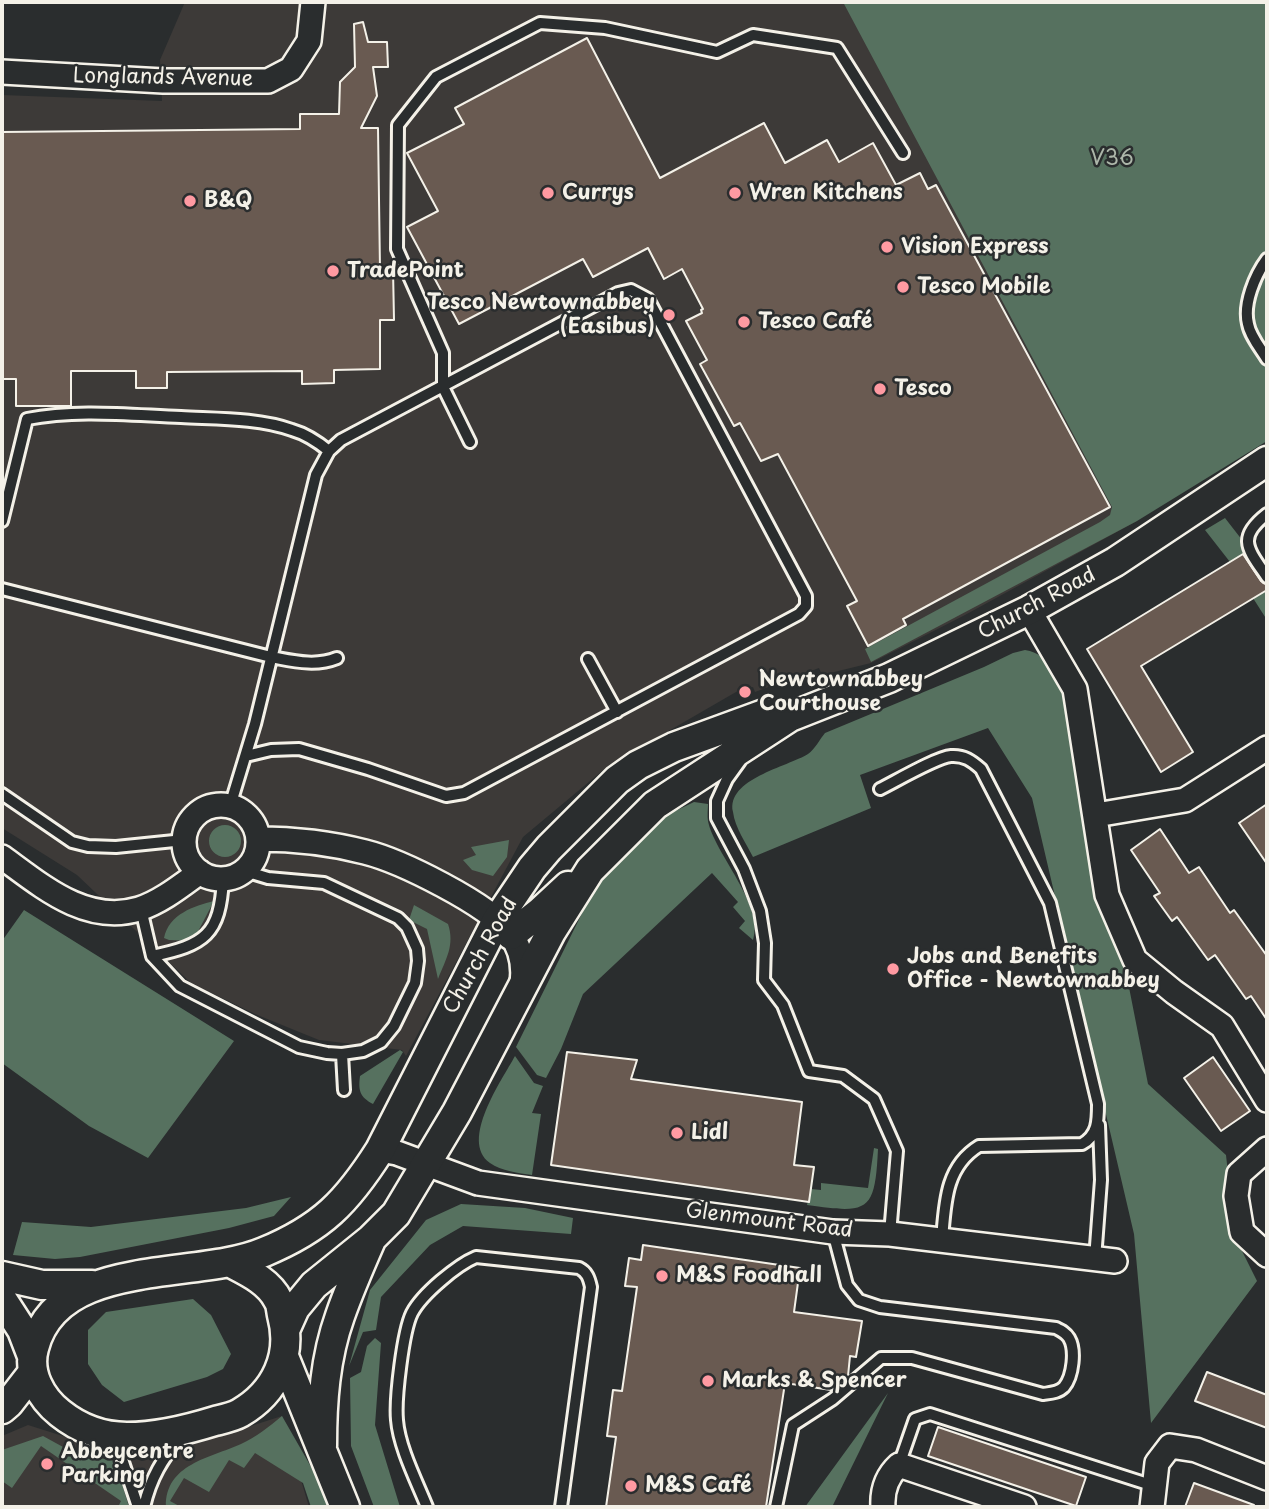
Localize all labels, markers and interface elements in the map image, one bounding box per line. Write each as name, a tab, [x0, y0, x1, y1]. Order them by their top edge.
street label: Longlands Avenue	[73, 64, 253, 92]
park label: V36	[1090, 146, 1134, 172]
place label: Currys	[562, 180, 634, 206]
place label: Wren Kitchens	[749, 180, 903, 206]
marker: Currys	[540, 185, 556, 201]
marker: Wren Kitchens	[727, 185, 743, 201]
place label: B&Q	[204, 188, 252, 214]
marker: B&Q	[182, 193, 198, 209]
place label: Vision Express	[901, 234, 1049, 260]
marker: Vision Express	[879, 239, 895, 255]
place label: TradePoint	[347, 258, 464, 284]
marker: TradePoint	[325, 263, 341, 279]
place label: Tesco Mobile	[917, 274, 1050, 300]
marker: Tesco Mobile	[895, 279, 911, 295]
place label: Tesco Newtownabbey (Easibus)	[427, 290, 655, 340]
marker: Tesco Newtownabbey (Easibus)	[661, 307, 677, 323]
place label: Tesco Café	[758, 309, 872, 335]
marker: Tesco Café	[736, 314, 752, 330]
place label: Tesco	[894, 376, 952, 402]
marker: Tesco	[872, 381, 888, 397]
street label: Church Road	[974, 562, 1100, 646]
place label: Newtownabbey Courthouse	[759, 667, 923, 717]
marker: Newtownabbey Courthouse	[737, 684, 753, 700]
street label: Church Road	[439, 893, 523, 1019]
place label: Jobs and Benefits Office - Newtownabbey	[907, 944, 1160, 994]
marker: Jobs and Benefits Office - Newtownabbey	[885, 961, 901, 977]
place label: Lidl	[691, 1120, 728, 1146]
marker: Lidl	[669, 1125, 685, 1141]
street label: Glenmount Road	[684, 1198, 854, 1244]
place label: M&S Foodhall	[676, 1263, 822, 1289]
marker: M&S Foodhall	[654, 1268, 670, 1284]
place label: Marks & Spencer	[722, 1368, 907, 1394]
marker: Marks & Spencer	[700, 1373, 716, 1389]
place label: Abbeycentre Parking	[61, 1439, 194, 1489]
marker: Abbeycentre Parking	[39, 1456, 55, 1472]
place label: M&S Café	[645, 1473, 752, 1499]
marker: M&S Café	[623, 1478, 639, 1494]

